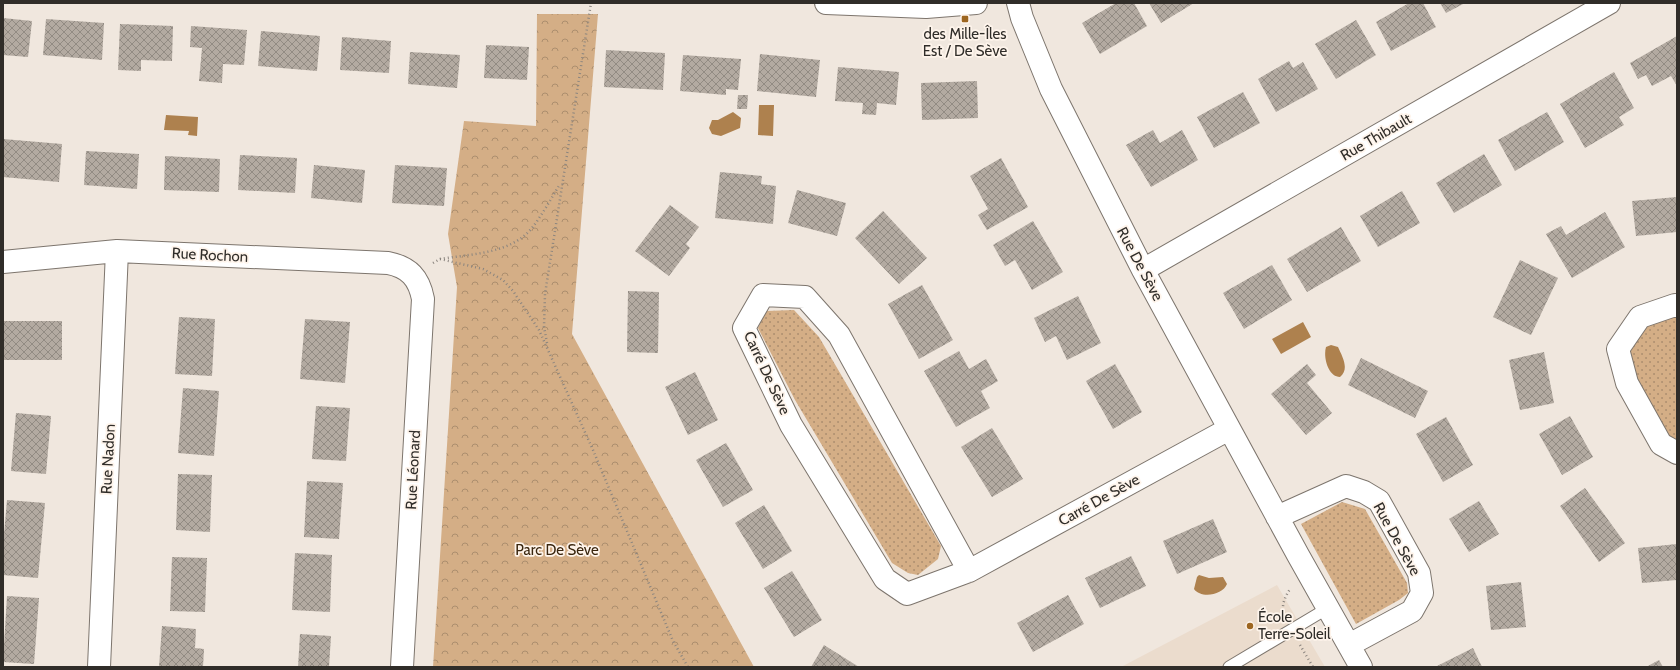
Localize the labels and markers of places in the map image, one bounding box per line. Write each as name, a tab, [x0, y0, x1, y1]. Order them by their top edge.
marker: des Mille-Îles Est / De Sève	[960, 14, 970, 24]
place label: des Mille-Îles Est / De Sève	[923, 24, 1007, 60]
place label: École Terre-Soleil	[1258, 607, 1331, 643]
marker: École Terre-Soleil	[1245, 621, 1255, 631]

